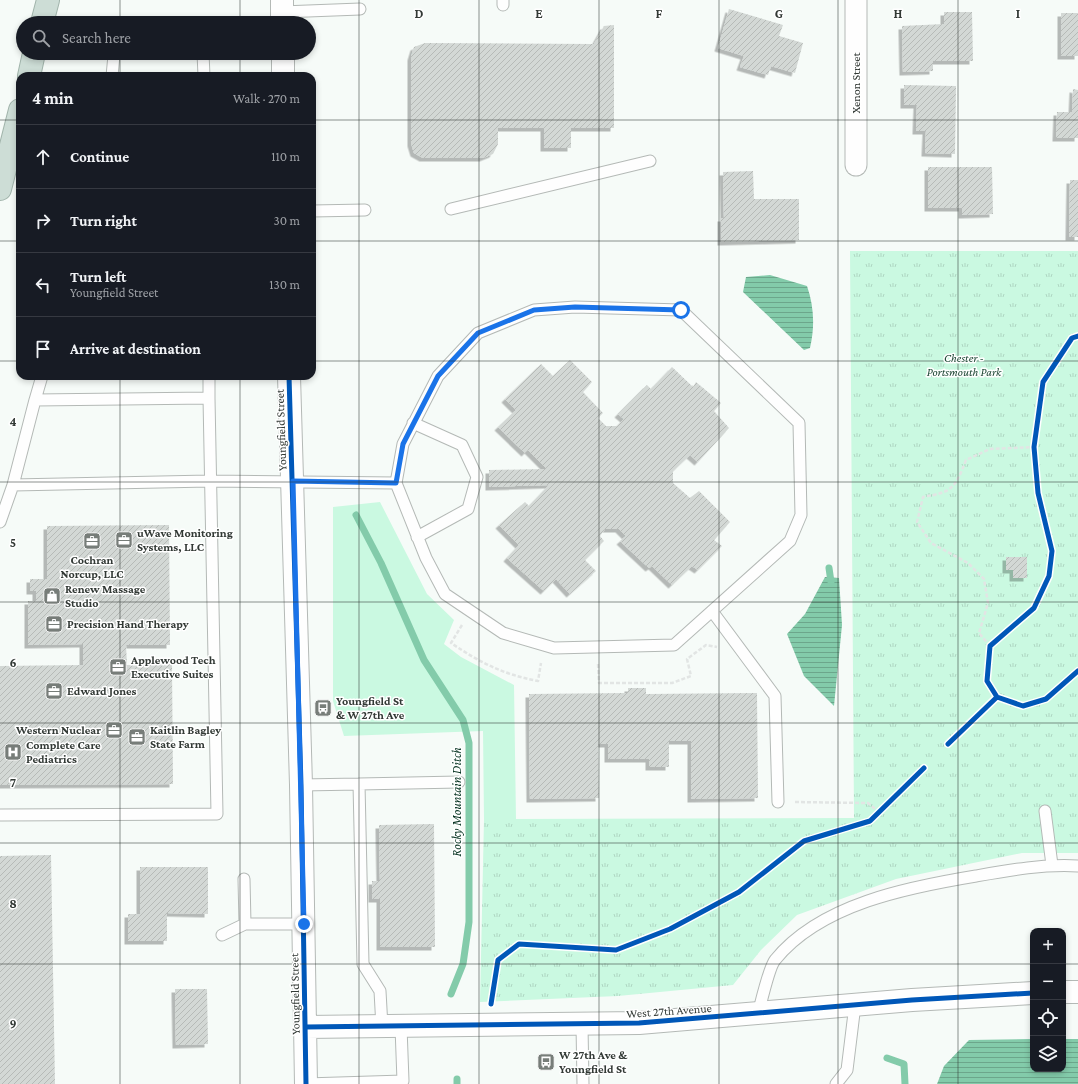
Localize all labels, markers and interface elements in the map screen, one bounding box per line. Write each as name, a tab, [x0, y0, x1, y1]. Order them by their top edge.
text: D	[415, 6, 424, 21]
text: E	[535, 6, 543, 21]
text: F	[656, 6, 663, 21]
text: G	[775, 6, 783, 21]
text: H	[894, 6, 903, 21]
text: I	[1016, 6, 1020, 21]
search box	[16, 16, 316, 60]
icon: search	[30, 27, 52, 49]
text: Search here	[62, 30, 131, 46]
street label: Xenon Street	[849, 51, 863, 114]
text: 4 min	[32, 89, 74, 108]
text: Walk · 270 m	[233, 91, 300, 106]
icon: ahead	[32, 146, 54, 168]
text: Continue	[70, 149, 129, 165]
text: 110 m	[271, 149, 300, 164]
icon: right	[32, 210, 54, 232]
text: Turn right	[70, 213, 137, 229]
text: 30 m	[274, 213, 300, 228]
text: Turn left	[70, 269, 126, 285]
icon: left	[32, 274, 54, 296]
text: 130 m	[269, 277, 300, 292]
text: Youngfield Street	[70, 285, 158, 300]
route start	[672, 301, 690, 319]
icon: arrive	[32, 338, 54, 360]
text: Arrive at destination	[70, 341, 201, 357]
park label: Chester - Portsmouth Park	[927, 351, 1002, 379]
street label: Youngfield Street	[273, 388, 289, 471]
text: 4	[9, 414, 17, 429]
place label: uWave Monitoring Systems, LLC	[137, 526, 233, 554]
office icon: uWave Monitoring Systems, LLC	[114, 530, 134, 550]
office icon: Cochran Norcup, LLC	[82, 531, 102, 551]
text: 5	[10, 535, 16, 550]
place label: Cochran Norcup, LLC	[60, 553, 124, 581]
place label: Renew Massage Studio	[65, 582, 146, 610]
shop icon: Renew Massage Studio	[42, 586, 62, 606]
office icon: Precision Hand Therapy	[44, 614, 64, 634]
place label: Precision Hand Therapy	[67, 617, 189, 631]
place label: Applewood Tech Executive Suites	[130, 653, 216, 681]
text: 6	[9, 655, 17, 670]
office icon: Applewood Tech Executive Suites	[108, 657, 128, 677]
office icon: Edward Jones	[44, 681, 64, 701]
place label: Edward Jones	[67, 684, 137, 698]
place label: Youngfield St & W 27th Ave	[336, 694, 405, 722]
bus stop icon: Youngfield St & W 27th Ave	[313, 698, 333, 718]
office icon: Western Nuclear	[104, 720, 124, 740]
place label: Western Nuclear	[15, 723, 101, 737]
place label: Kaitlin Bagley State Farm	[150, 723, 221, 751]
office icon: Kaitlin Bagley State Farm	[127, 727, 147, 747]
place label: Complete Care Pediatrics	[26, 738, 101, 766]
hospital icon: Complete Care Pediatrics	[3, 742, 23, 762]
water label: Rocky Mountain Ditch	[449, 747, 464, 857]
text: 7	[10, 775, 16, 790]
text: 8	[9, 896, 17, 911]
route end	[295, 915, 313, 933]
map controls	[1030, 928, 1066, 1072]
button: +	[1030, 928, 1066, 964]
street label: Youngfield Street	[287, 952, 303, 1035]
button: −	[1030, 964, 1066, 1000]
button: locate	[1030, 1000, 1066, 1036]
street label: West 27th Avenue	[626, 1001, 712, 1021]
text: 9	[9, 1016, 17, 1031]
button: layers	[1030, 1036, 1066, 1072]
place label: W 27th Ave & Youngfield St	[558, 1048, 628, 1076]
bus stop icon: W 27th Ave & Youngfield St	[536, 1052, 556, 1072]

